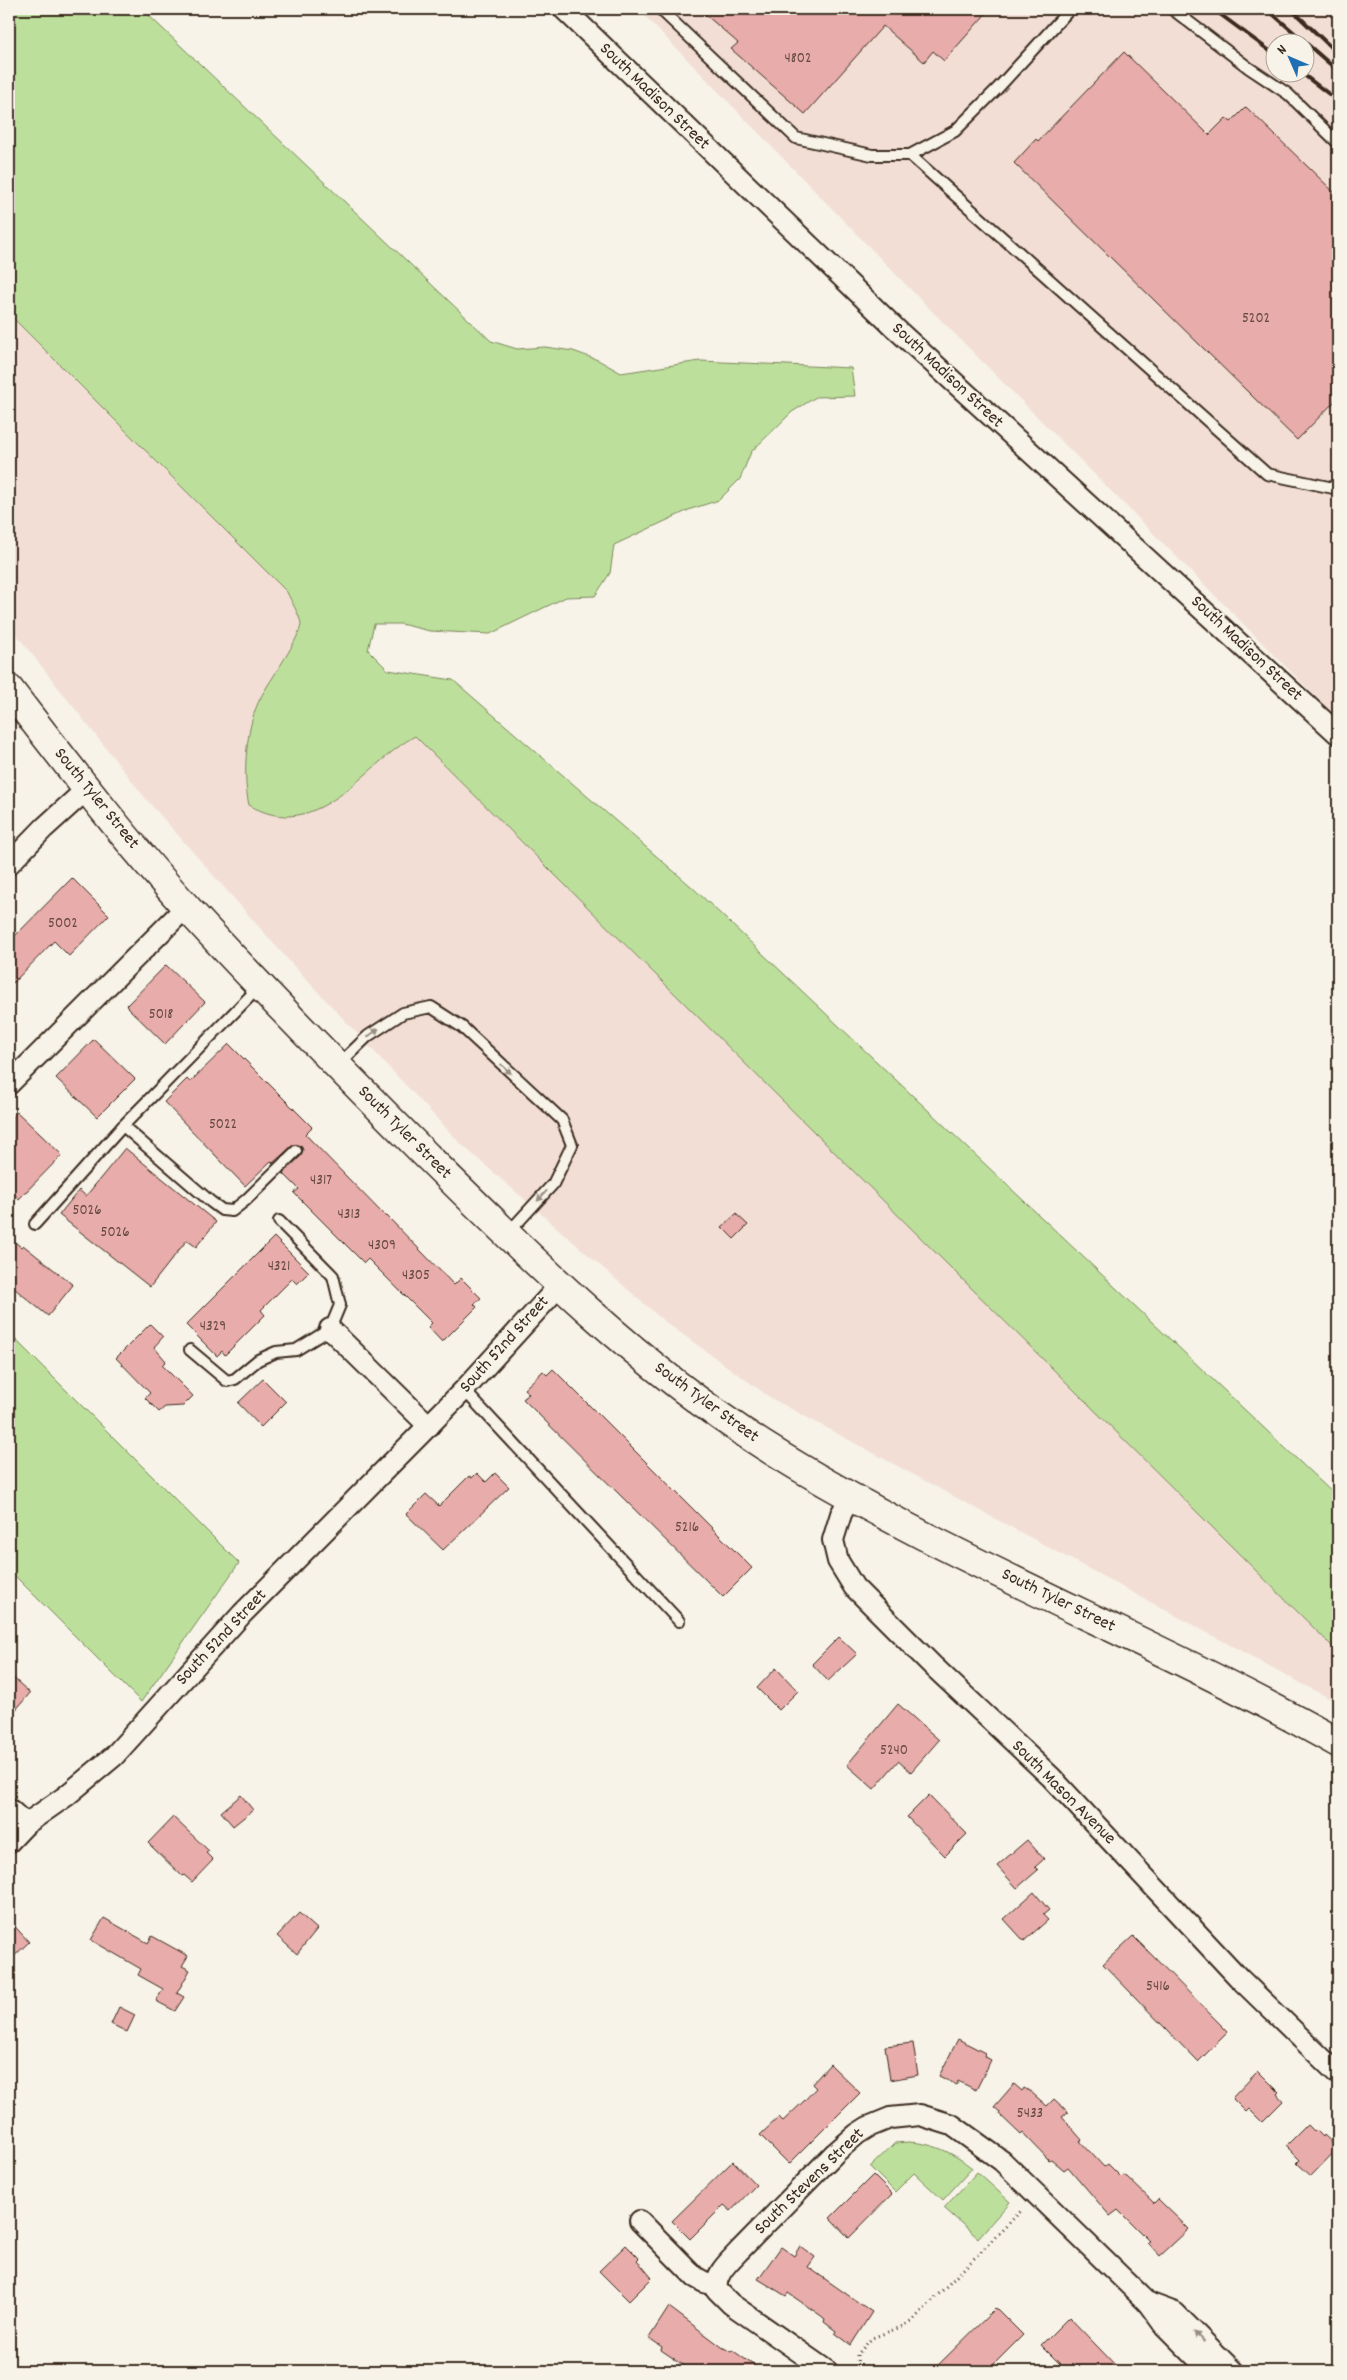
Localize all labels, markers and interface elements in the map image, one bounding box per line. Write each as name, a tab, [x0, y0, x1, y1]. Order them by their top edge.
north arrow	[1264, 32, 1314, 82]
street label: South Madison Street	[593, 38, 715, 157]
text: N	[1273, 41, 1292, 60]
house number: 4802	[785, 48, 811, 70]
house number: 5202	[1242, 308, 1270, 330]
street label: South Madison Street	[885, 317, 1009, 435]
street label: South Madison Street	[1184, 590, 1308, 708]
street label: South Tyler Street	[47, 743, 145, 855]
house number: 5002	[48, 913, 78, 935]
house number: 5018	[149, 1004, 173, 1026]
one-way arrow	[366, 1028, 379, 1038]
one-way arrow	[500, 1063, 513, 1074]
street label: South Tyler Street	[351, 1080, 457, 1186]
house number: 5022	[209, 1114, 237, 1136]
house number: 4317	[310, 1170, 332, 1192]
one-way arrow	[536, 1189, 547, 1202]
house number: 5026	[72, 1200, 102, 1222]
house number: 4313	[338, 1204, 360, 1226]
house number: 5026	[100, 1222, 130, 1244]
house number: 4309	[368, 1235, 396, 1257]
house number: 4321	[268, 1256, 290, 1278]
house number: 4305	[402, 1265, 430, 1287]
street label: South 52nd Street	[454, 1290, 556, 1399]
house number: 4329	[200, 1316, 226, 1338]
street label: South Tyler Street	[649, 1356, 764, 1450]
house number: 5216	[675, 1517, 699, 1539]
street label: South Tyler Street	[997, 1563, 1120, 1640]
street label: South 52nd Street	[171, 1584, 274, 1692]
street label: South Mason Avenue	[1005, 1735, 1121, 1851]
house number: 5240	[880, 1740, 908, 1762]
house number: 5416	[1146, 1976, 1170, 1998]
house number: 5433	[1017, 2103, 1043, 2125]
street label: South Stevens Street	[749, 2123, 871, 2241]
one-way arrow	[1193, 2331, 1205, 2343]

